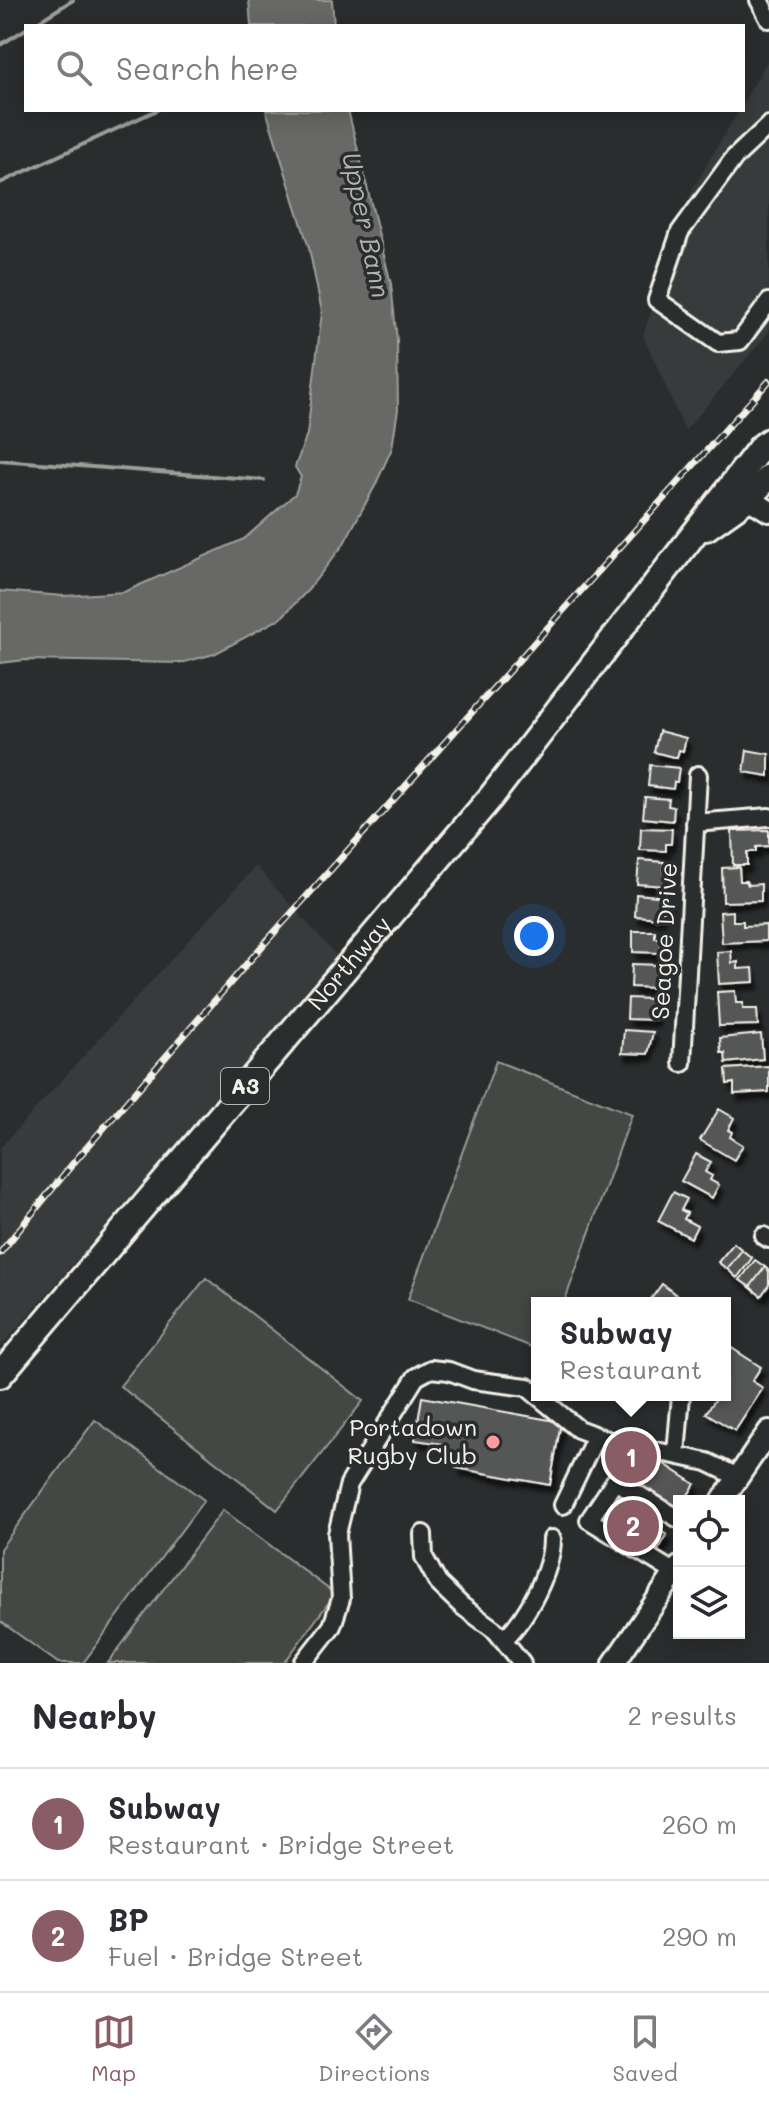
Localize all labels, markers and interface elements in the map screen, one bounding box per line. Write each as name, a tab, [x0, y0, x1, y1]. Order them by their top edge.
search box	[24, 24, 745, 112]
icon: search	[52, 46, 96, 90]
text: Search here	[116, 48, 299, 88]
water label: Upper Bann	[335, 149, 399, 301]
street label: Seagoe Drive	[644, 861, 683, 1020]
street label: Northway	[300, 909, 397, 1016]
your location	[514, 916, 554, 956]
road number: A3	[221, 1068, 269, 1104]
popup	[531, 1297, 731, 1401]
text: Subway	[560, 1312, 673, 1352]
text: Restaurant	[560, 1352, 702, 1386]
place label: Portadown Rugby Club	[347, 1411, 477, 1470]
pin: 1	[605, 1427, 657, 1487]
marker: Portadown Rugby Club	[484, 1433, 502, 1451]
map controls	[673, 1495, 745, 1639]
button: locate	[673, 1495, 745, 1567]
pin: 2	[607, 1496, 659, 1556]
button: layers	[673, 1567, 745, 1639]
text: Nearby	[32, 1693, 157, 1738]
text: 2 results	[628, 1698, 737, 1732]
text: Subway	[108, 1787, 221, 1827]
text: 1	[52, 1807, 64, 1841]
text: 260 m	[662, 1807, 737, 1841]
text: Restaurant · Bridge Street	[108, 1827, 454, 1861]
text: BP	[108, 1899, 149, 1939]
text: 2	[51, 1919, 65, 1953]
text: 290 m	[662, 1919, 737, 1953]
text: Fuel · Bridge Street	[108, 1939, 363, 1973]
tab: Map	[91, 2010, 136, 2087]
tab: Directions	[318, 2010, 430, 2087]
tab: Saved	[613, 2010, 678, 2087]

